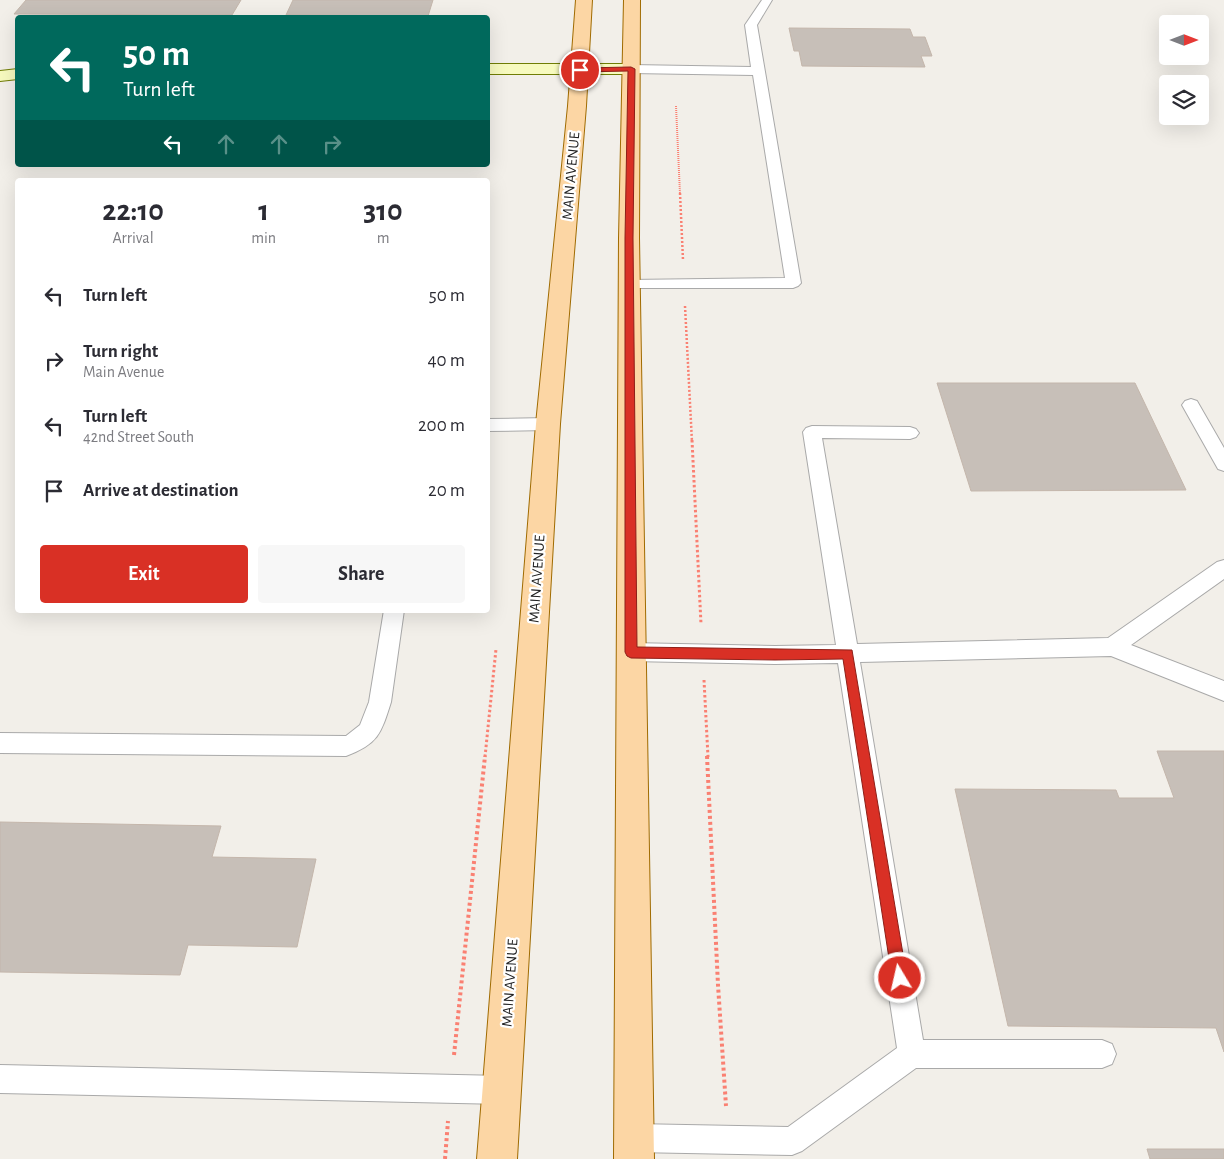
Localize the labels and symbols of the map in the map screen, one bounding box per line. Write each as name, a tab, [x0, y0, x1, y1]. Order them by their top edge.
north arrow	[1159, 15, 1209, 65]
pin	[559, 49, 601, 91]
street label: MAIN AVENUE	[560, 131, 582, 221]
street label: MAIN AVENUE	[526, 535, 548, 623]
street label: MAIN AVENUE	[499, 939, 521, 1027]
position arrow	[873, 951, 925, 1003]

